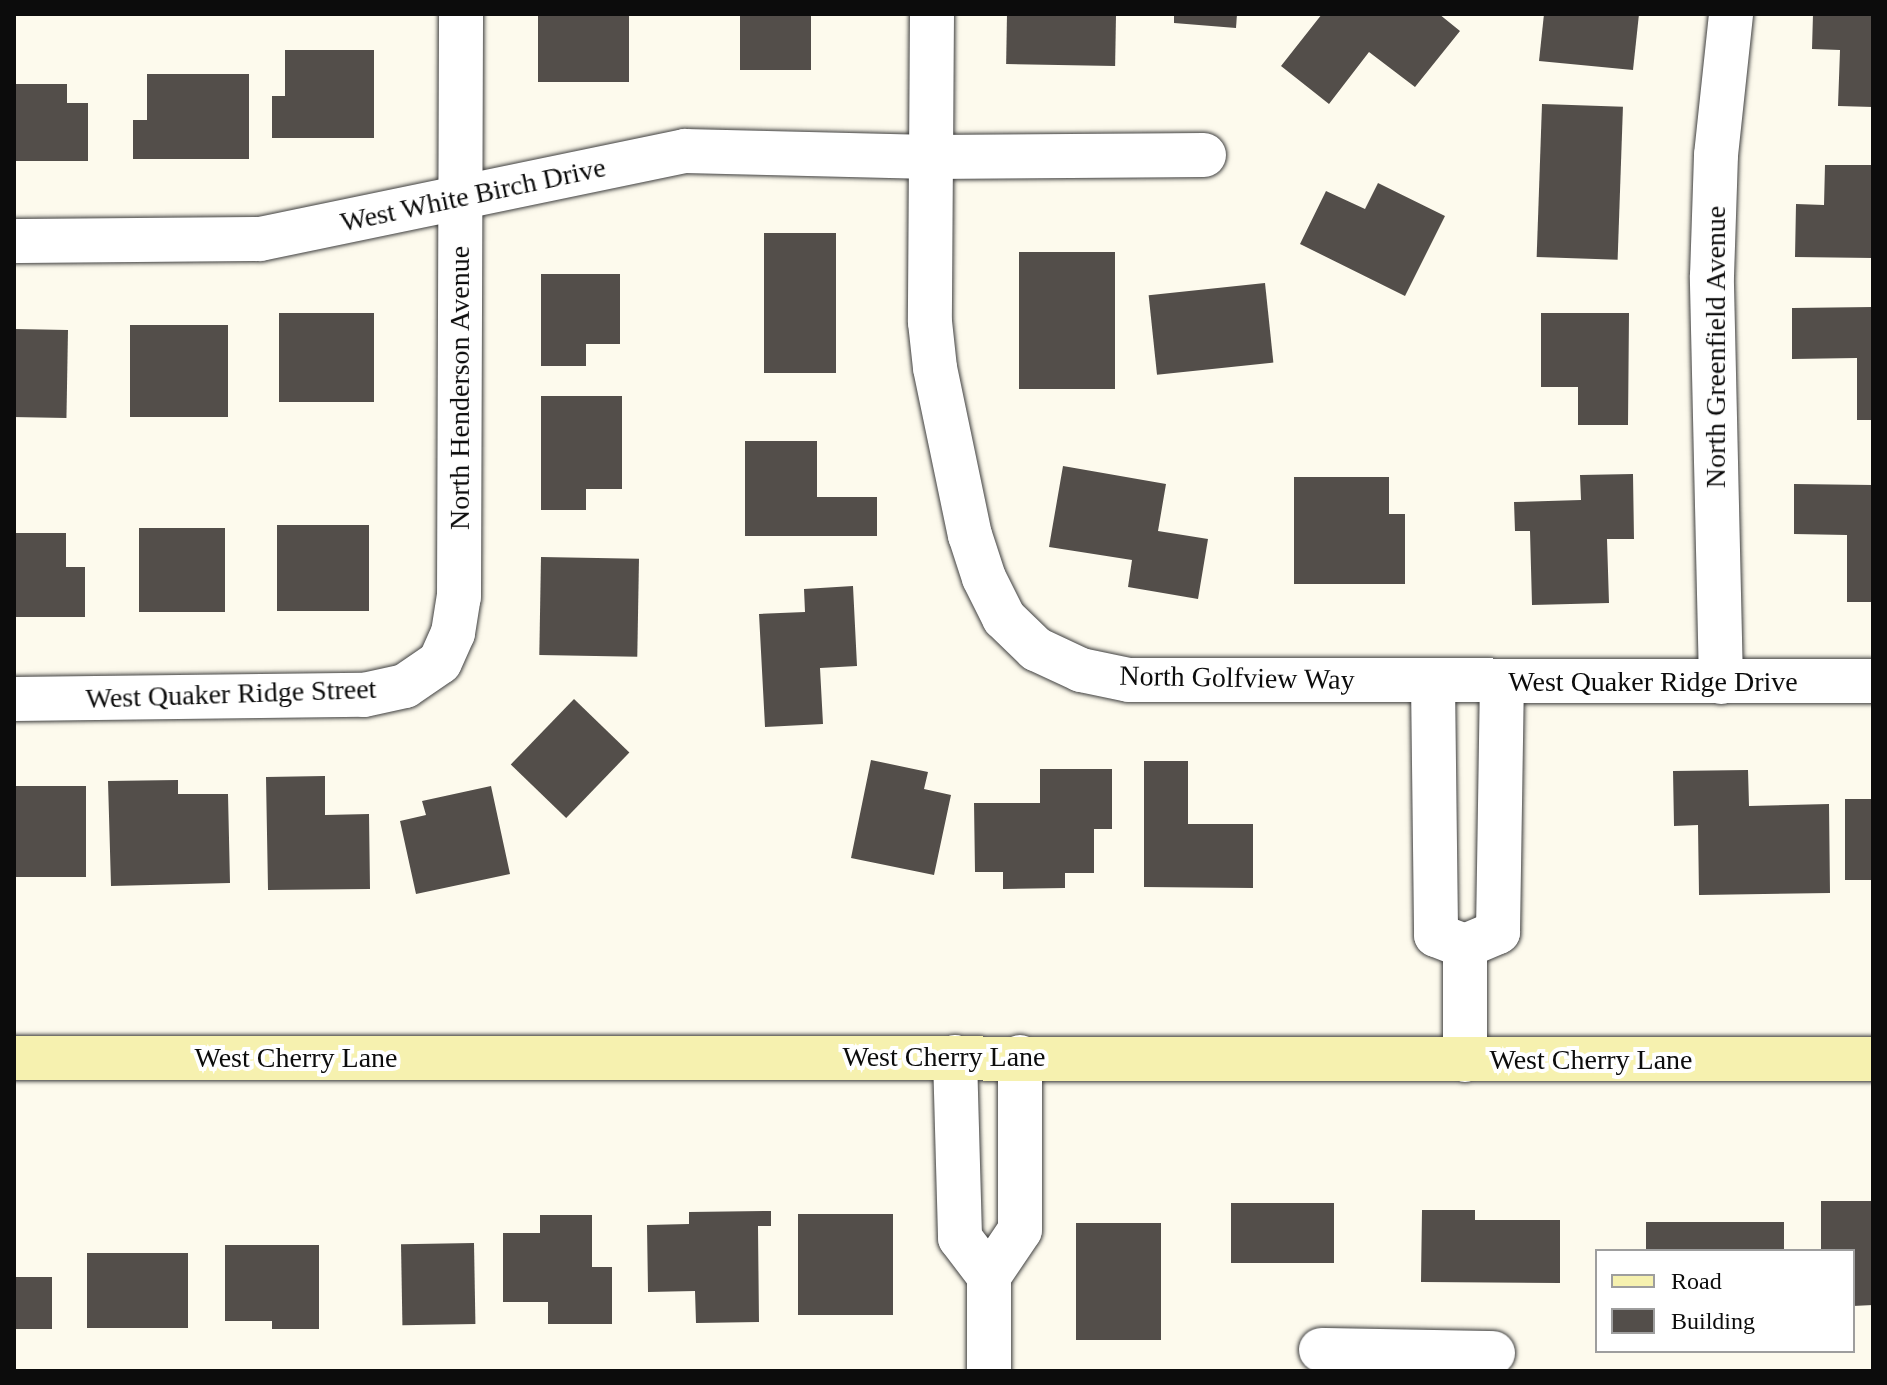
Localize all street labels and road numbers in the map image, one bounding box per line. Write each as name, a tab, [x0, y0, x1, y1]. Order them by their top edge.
street label: West White Birch Drive	[337, 150, 609, 240]
street label: North Greenfield Avenue	[1699, 205, 1733, 489]
street label: North Henderson Avenue	[443, 245, 477, 531]
street label: North Golfview Way	[1119, 659, 1355, 697]
street label: West Quaker Ridge Drive	[1508, 665, 1798, 699]
street label: West Quaker Ridge Street	[85, 672, 377, 716]
street label: West Cherry Lane	[842, 1040, 1046, 1074]
street label: West Cherry Lane	[194, 1041, 398, 1075]
street label: West Cherry Lane	[1490, 1043, 1692, 1077]

